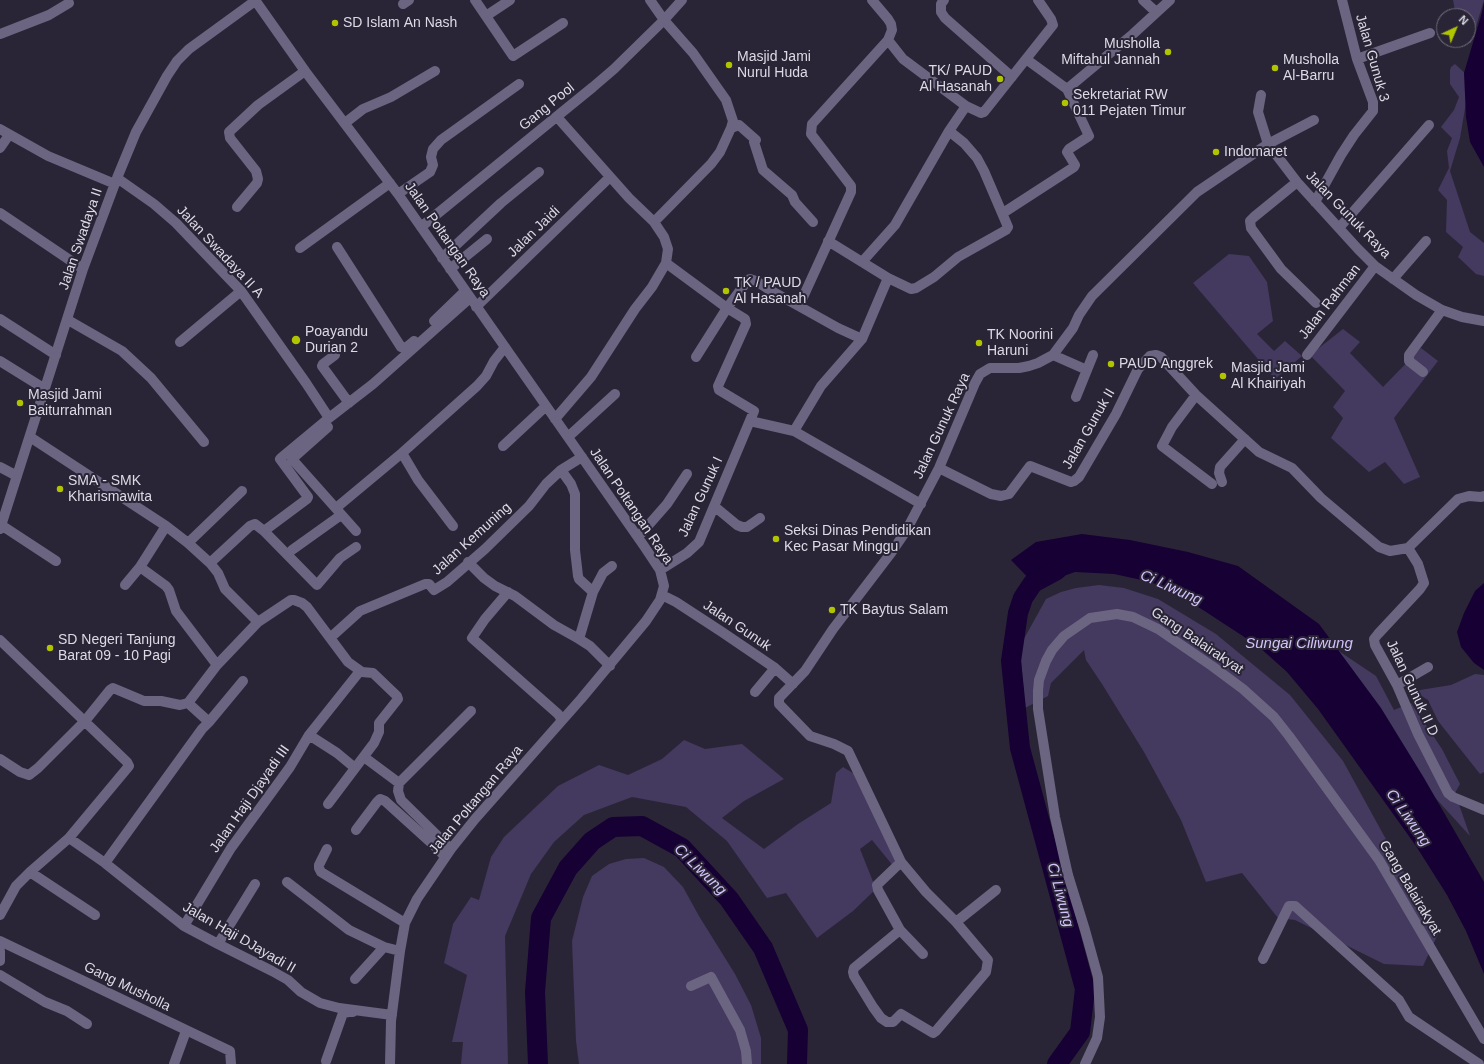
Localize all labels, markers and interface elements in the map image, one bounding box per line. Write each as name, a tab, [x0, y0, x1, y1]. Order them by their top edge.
north arrow	[1436, 8, 1476, 48]
street label: Jalan Gunuk 3	[1351, 12, 1393, 104]
text: N	[1457, 13, 1471, 27]
place label: SD Islam An Nash	[343, 15, 457, 31]
marker: SD Islam An Nash	[330, 18, 340, 28]
place label: Musholla Miftahul Jannah	[1061, 36, 1160, 68]
marker: Musholla Miftahul Jannah	[1163, 47, 1173, 57]
place label: Masjid Jami Nurul Huda	[737, 49, 811, 82]
place label: Musholla Al-Barru	[1283, 52, 1339, 84]
marker: Masjid Jami Nurul Huda	[724, 60, 734, 70]
place label: TK/ PAUD Al Hasanah	[920, 63, 992, 96]
marker: Musholla Al-Barru	[1270, 63, 1280, 73]
marker: TK/ PAUD Al Hasanah	[995, 74, 1005, 84]
street label: Gang Pool	[516, 80, 578, 134]
place label: Sekretariat RW 011 Pejaten Timur	[1073, 87, 1186, 120]
marker: Sekretariat RW 011 Pejaten Timur	[1060, 98, 1070, 108]
place label: Indomaret	[1224, 144, 1287, 160]
marker: Indomaret	[1211, 147, 1221, 157]
street label: Jalan Gunuk Raya	[1302, 168, 1394, 262]
street label: Jalan Poltangan Raya	[401, 179, 493, 301]
street label: Jalan Swadaya II	[56, 186, 106, 292]
street label: Jalan Swadaya II A	[173, 202, 267, 302]
street label: Jalan Jaidi	[504, 203, 564, 261]
street label: Jalan Rahman	[1296, 261, 1364, 343]
place label: TK / PAUD Al Hasanah	[734, 275, 806, 308]
marker: TK / PAUD Al Hasanah	[721, 286, 731, 296]
place label: Poayandu Durian 2	[305, 324, 368, 356]
place label: TK Noorini Haruni	[987, 327, 1053, 360]
marker: Poayandu Durian 2	[290, 334, 302, 346]
marker: TK Noorini Haruni	[974, 338, 984, 348]
place label: PAUD Anggrek	[1119, 356, 1213, 372]
marker: PAUD Anggrek	[1106, 359, 1116, 369]
place label: Masjid Jami Al Khairiyah	[1231, 360, 1306, 392]
street label: Jalan Gunuk Raya	[910, 370, 974, 482]
marker: Masjid Jami Al Khairiyah	[1218, 371, 1228, 381]
street label: Jalan Gunuk II	[1059, 386, 1119, 472]
place label: Masjid Jami Baiturrahman	[28, 387, 112, 420]
marker: Masjid Jami Baiturrahman	[15, 398, 25, 408]
street label: Jalan Poltangan Raya	[586, 445, 676, 567]
street label: Jalan Gunuk I	[675, 454, 727, 540]
place label: SMA - SMK Kharismawita	[68, 473, 152, 506]
marker: SMA - SMK Kharismawita	[55, 484, 65, 494]
street label: Jalan Kemuning	[429, 499, 515, 579]
place label: Seksi Dinas Pendidikan Kec Pasar Minggu	[784, 523, 931, 556]
marker: Seksi Dinas Pendidikan Kec Pasar Minggu	[771, 534, 781, 544]
water label: Ci Liwung	[1137, 566, 1205, 610]
street label: Jalan Gunuk	[700, 597, 774, 655]
place label: TK Baytus Salam	[840, 602, 948, 618]
street label: Gang Balairakyat	[1148, 604, 1246, 678]
marker: TK Baytus Salam	[827, 605, 837, 615]
place label: SD Negeri Tanjung Barat 09 - 10 Pagi	[58, 632, 176, 664]
water label: Sungai Ciliwung	[1245, 635, 1353, 653]
street label: Jalan Gunuk II D	[1382, 637, 1442, 739]
marker: SD Negeri Tanjung Barat 09 - 10 Pagi	[45, 643, 55, 653]
street label: Jalan Haji Djayadi III	[207, 742, 293, 856]
street label: Jalan Poltangan Raya	[426, 742, 526, 858]
water label: Ci Liwung	[1382, 786, 1434, 850]
street label: Gang Balairakyat	[1375, 838, 1445, 938]
water label: Ci Liwung	[670, 841, 730, 899]
water label: Ci Liwung	[1043, 861, 1077, 929]
street label: Jalan Haji DJayadi II	[180, 899, 298, 977]
street label: Gang Musholla	[81, 959, 173, 1015]

